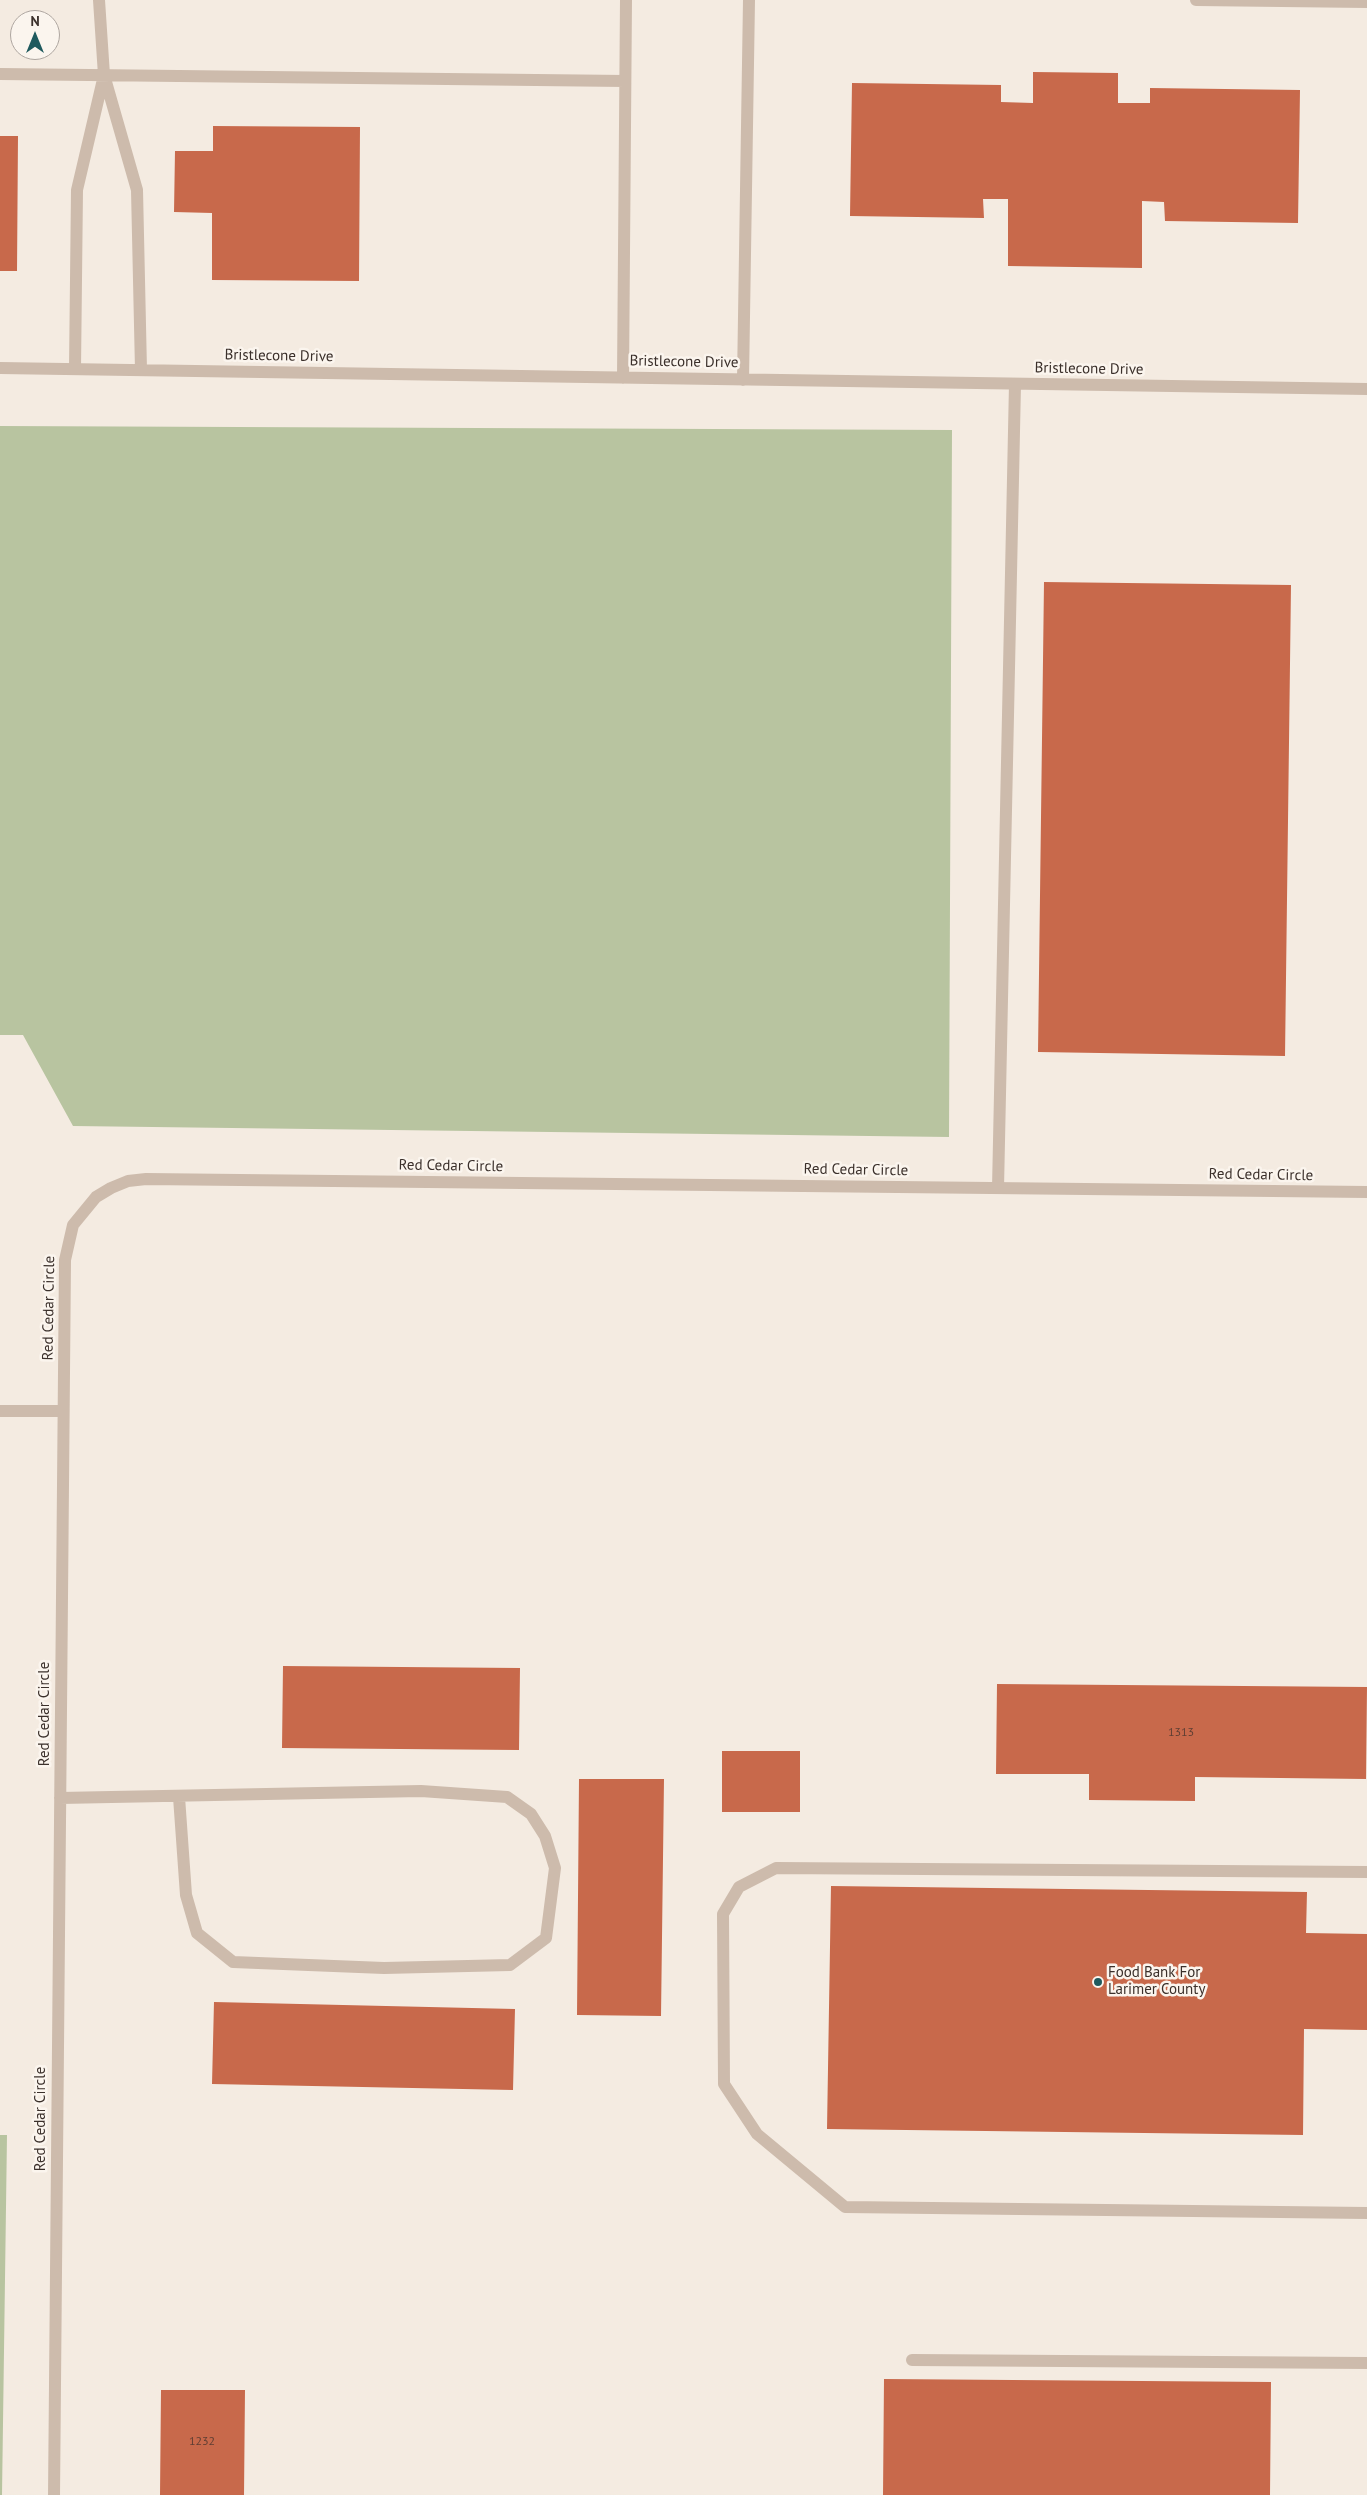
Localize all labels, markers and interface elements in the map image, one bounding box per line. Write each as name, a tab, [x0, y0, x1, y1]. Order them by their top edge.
north arrow	[10, 10, 60, 60]
text: N	[30, 12, 40, 30]
street label: Bristlecone Drive	[224, 346, 334, 366]
street label: Bristlecone Drive	[629, 352, 739, 372]
street label: Bristlecone Drive	[1034, 359, 1144, 379]
street label: Red Cedar Circle	[399, 1156, 503, 1176]
street label: Red Cedar Circle	[804, 1160, 908, 1180]
street label: Red Cedar Circle	[1209, 1165, 1313, 1185]
street label: Red Cedar Circle	[39, 1256, 59, 1360]
street label: Red Cedar Circle	[36, 1662, 54, 1766]
house number: 1313	[1168, 1726, 1194, 1740]
place label: Food Bank For Larimer County	[1108, 1964, 1205, 1999]
marker: Food Bank For Larimer County	[1092, 1976, 1104, 1988]
street label: Red Cedar Circle	[32, 2067, 50, 2171]
house number: 1232	[189, 2435, 215, 2449]

